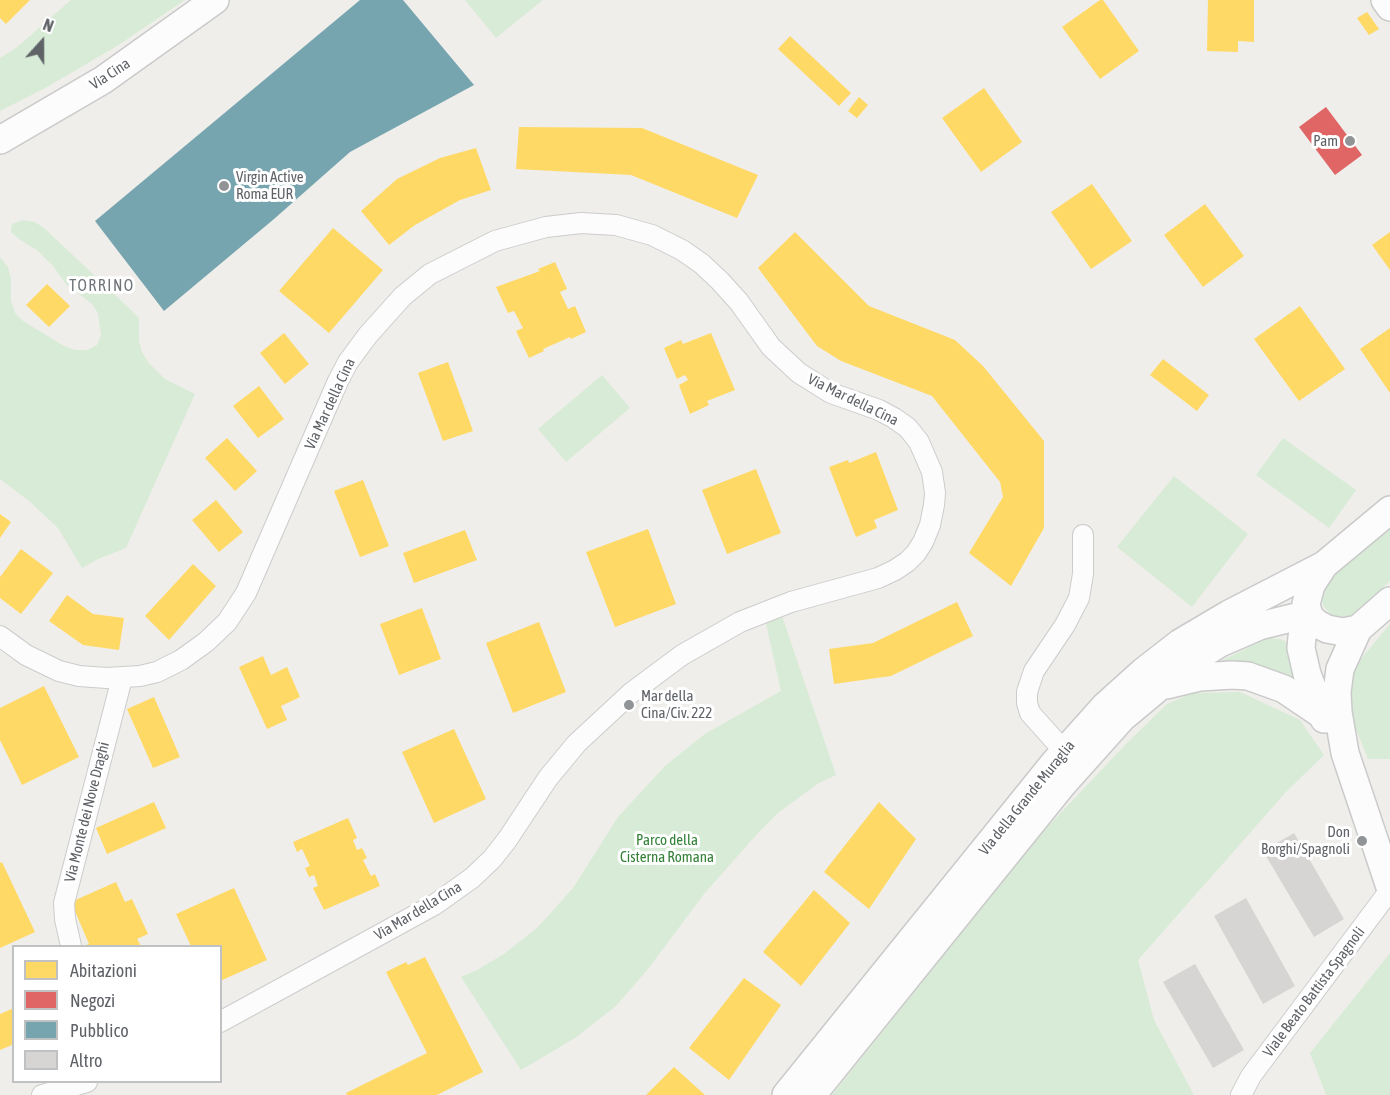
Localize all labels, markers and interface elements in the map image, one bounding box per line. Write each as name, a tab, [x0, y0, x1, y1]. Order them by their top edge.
north arrow	[12, 12, 72, 72]
text: N	[41, 15, 56, 35]
street label: Via Cina	[87, 54, 133, 94]
place label: Pam	[1313, 132, 1338, 150]
marker: Pam	[1343, 134, 1357, 148]
place label: Virgin Active Roma EUR	[236, 168, 304, 203]
marker: Virgin Active Roma EUR	[217, 179, 231, 193]
district label: TORRINO	[69, 276, 135, 296]
street label: Via Mar della Cina	[301, 355, 359, 453]
street label: Via Mar della Cina	[805, 370, 901, 430]
place label: Mar della Cina/Civ. 222	[641, 687, 712, 722]
marker: Mar della Cina/Civ. 222	[622, 698, 636, 712]
street label: Via della Grande Muraglia	[975, 737, 1079, 859]
street label: Via Monte dei Nove Draghi	[61, 740, 113, 884]
place label: Don Borghi/Spagnoli	[1261, 823, 1350, 858]
park label: Parco della Cisterna Romana	[620, 831, 714, 866]
marker: Don Borghi/Spagnoli	[1355, 834, 1369, 848]
street label: Via Mar della Cina	[371, 878, 465, 944]
street label: Viale Beato Battista Spagnoli	[1259, 923, 1369, 1061]
legend	[12, 945, 222, 1083]
text: Abitazioni	[70, 960, 137, 981]
text: Negozi	[70, 990, 115, 1011]
text: Pubblico	[70, 1020, 129, 1041]
text: Altro	[70, 1050, 103, 1071]

